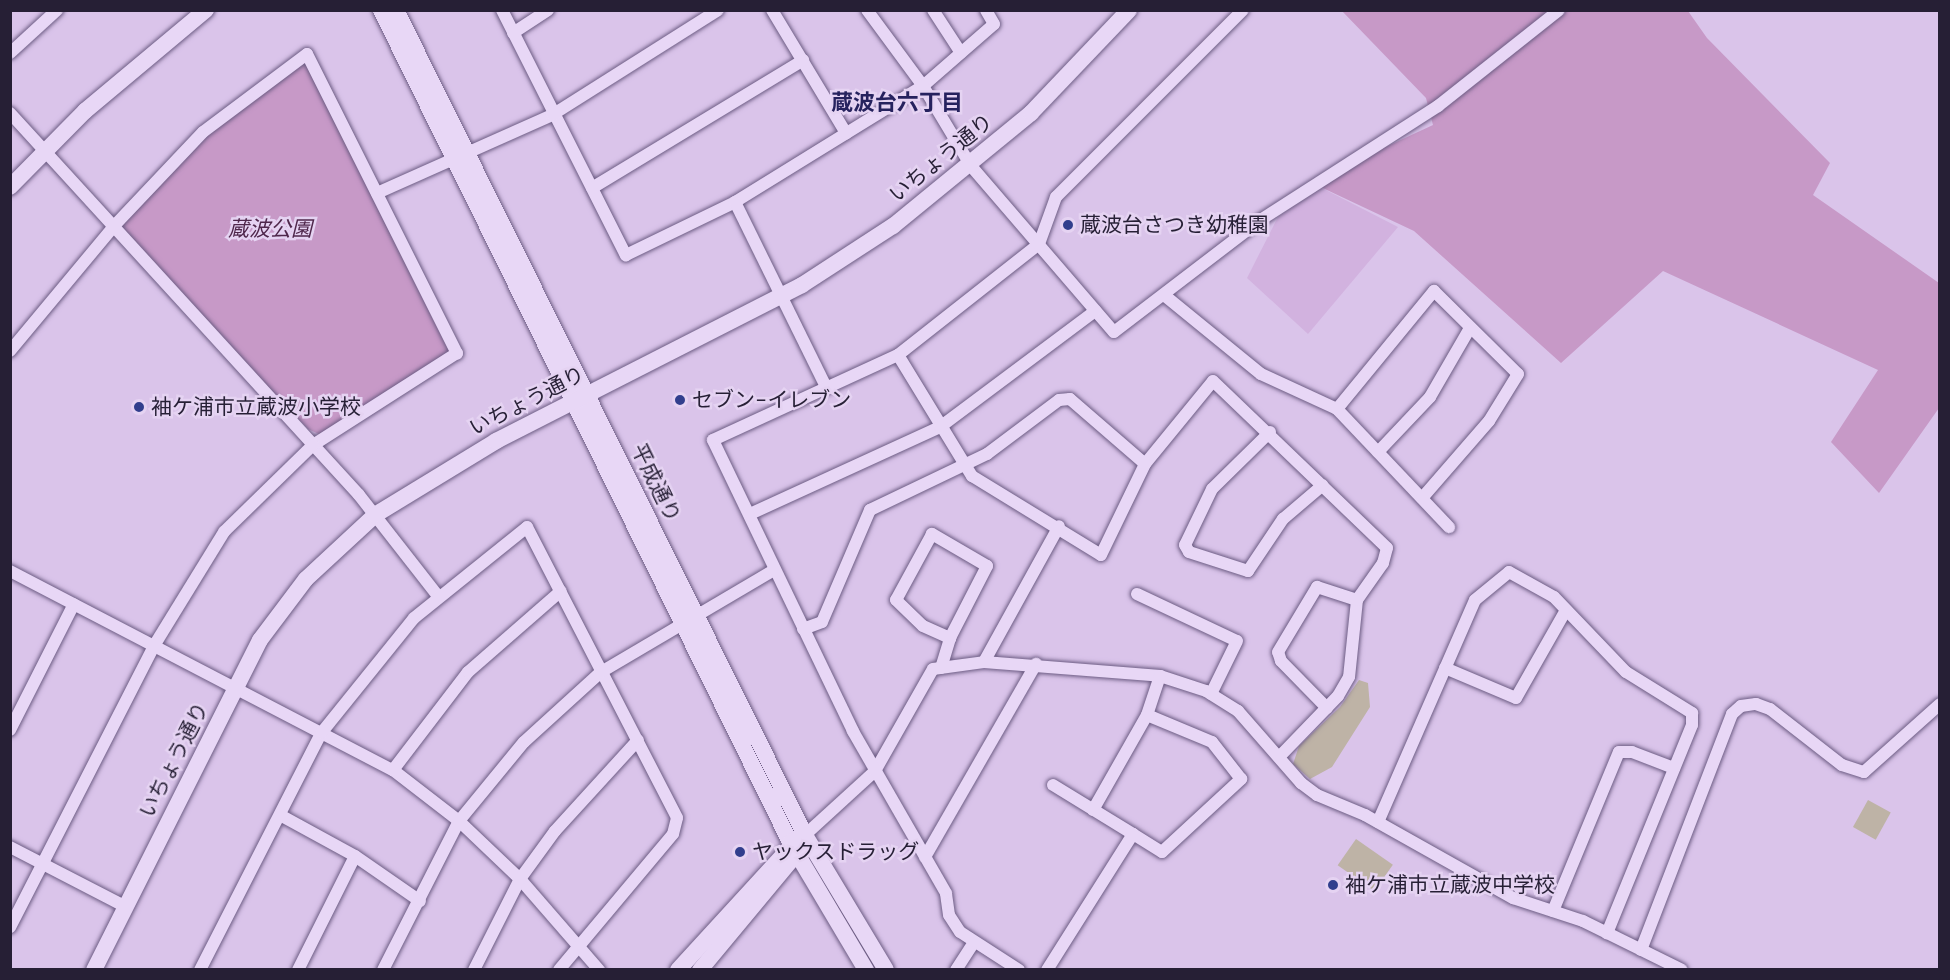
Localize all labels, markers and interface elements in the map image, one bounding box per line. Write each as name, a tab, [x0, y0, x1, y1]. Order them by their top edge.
district label: 蔵波台六丁目	[831, 90, 963, 116]
street label: いちょう通り	[884, 109, 998, 207]
place label: 蔵波台さつき幼稚園	[1080, 212, 1269, 238]
park label: 蔵波公園	[228, 216, 312, 242]
marker: 蔵波台さつき幼稚園	[1061, 218, 1075, 232]
street label: いちょう通り	[465, 361, 589, 441]
place label: セブン-イレブン	[692, 387, 851, 413]
marker: セブン-イレブン	[673, 393, 687, 407]
place label: 袖ケ浦市立蔵波小学校	[151, 394, 361, 420]
marker: 袖ケ浦市立蔵波小学校	[132, 400, 146, 414]
street label: 平成通り	[626, 440, 686, 526]
street label: いちょう通り	[134, 698, 214, 822]
place label: ヤックスドラッグ	[752, 839, 920, 865]
marker: ヤックスドラッグ	[733, 845, 747, 859]
place label: 袖ケ浦市立蔵波中学校	[1345, 872, 1555, 898]
marker: 袖ケ浦市立蔵波中学校	[1326, 878, 1340, 892]

